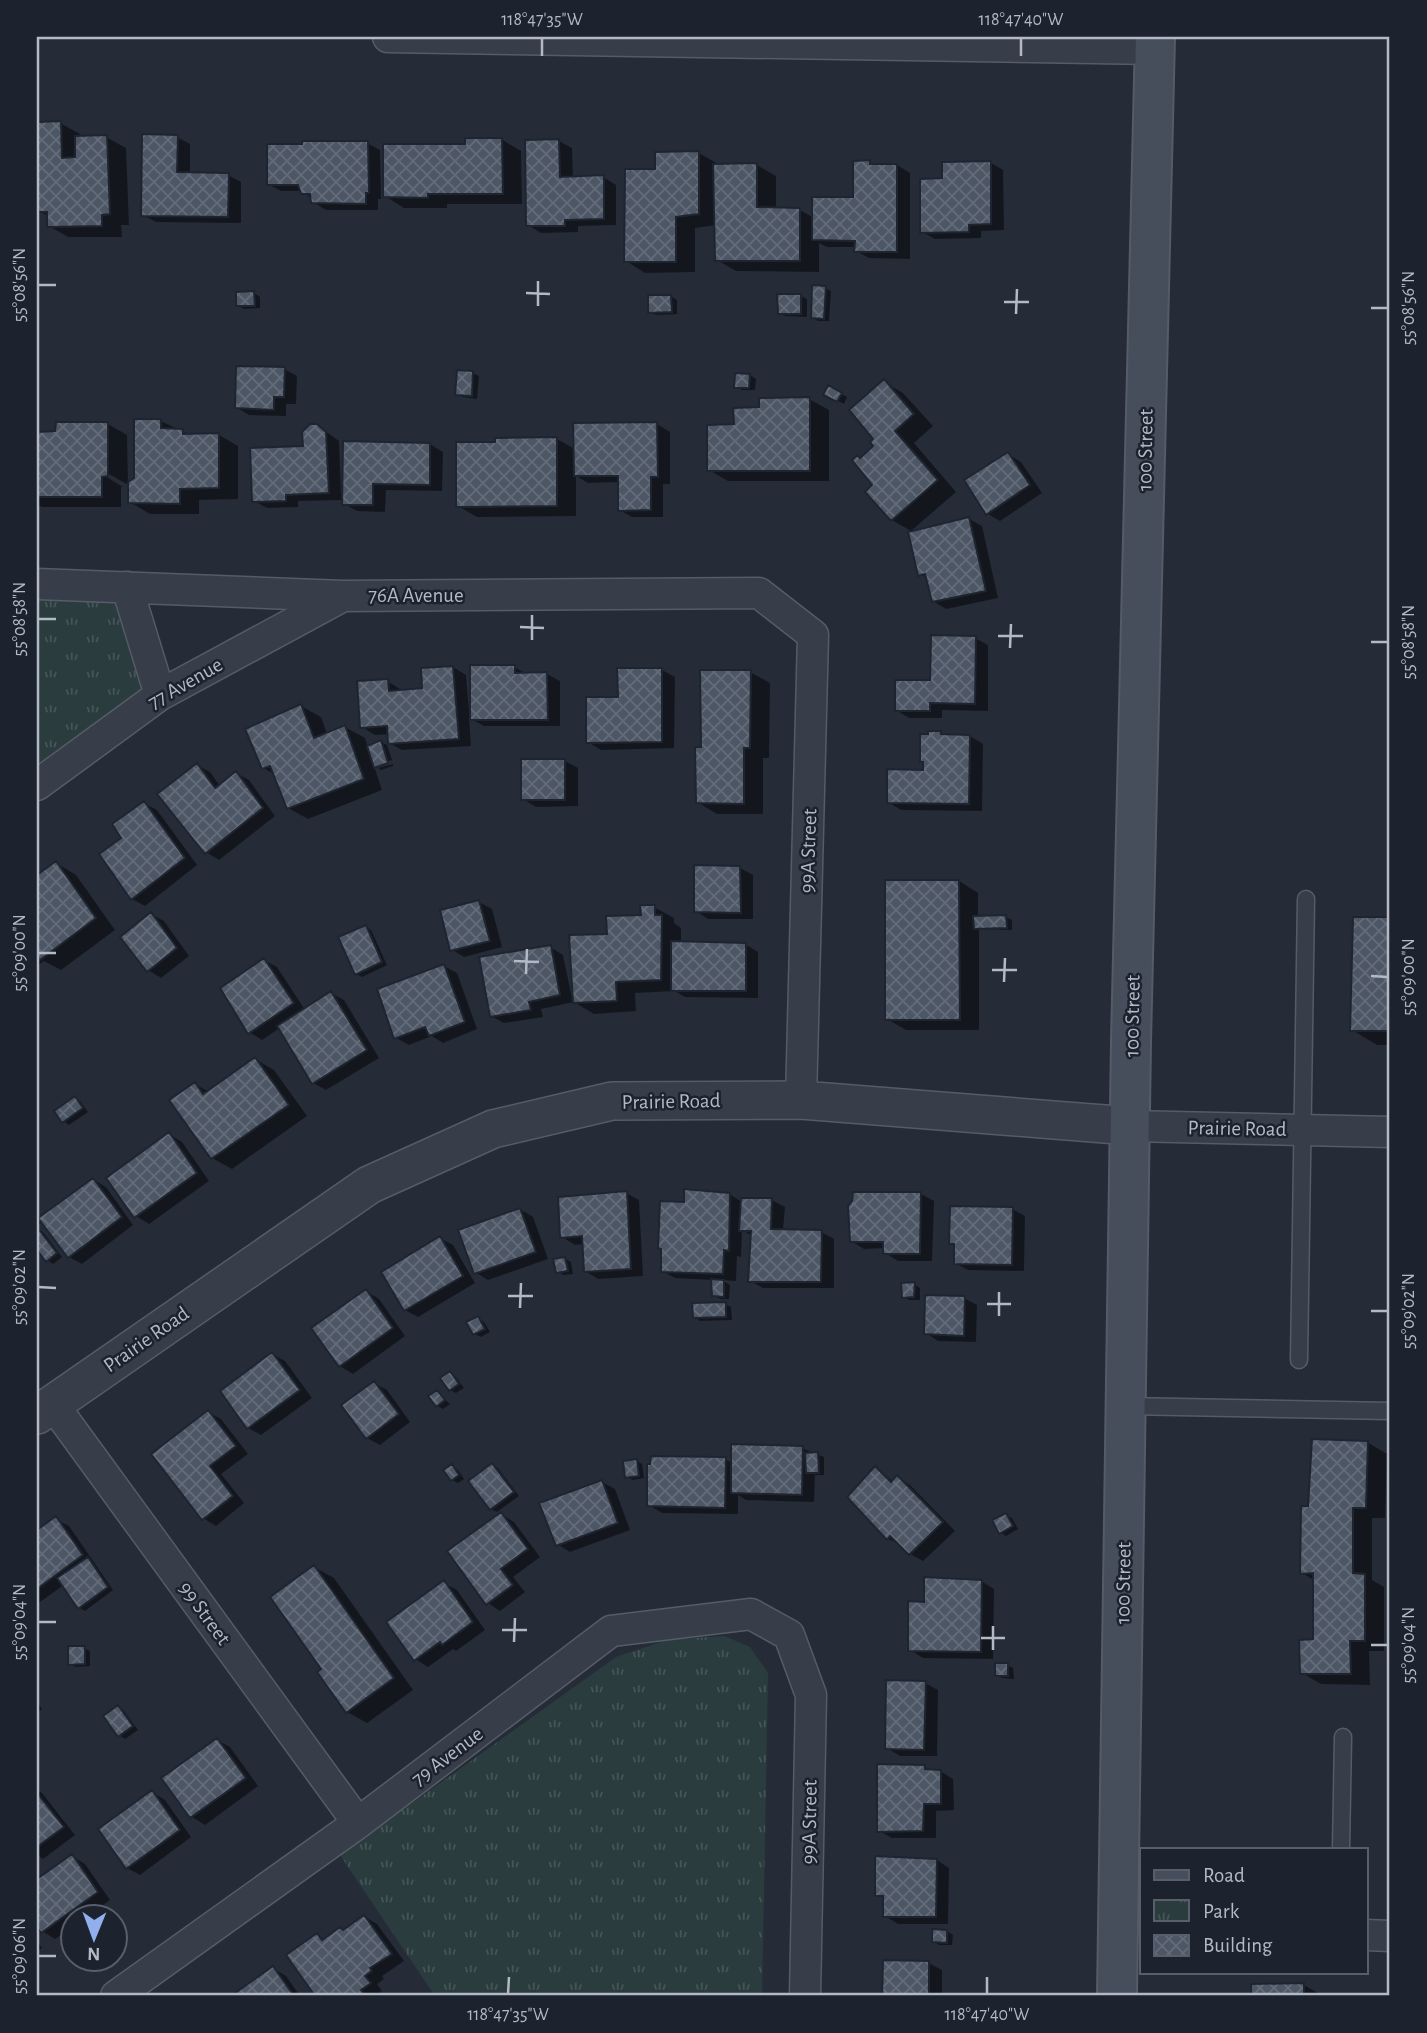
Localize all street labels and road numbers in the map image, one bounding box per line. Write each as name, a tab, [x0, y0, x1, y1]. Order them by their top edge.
street label: 100 Street	[1134, 408, 1157, 491]
street label: 76A Avenue	[368, 585, 464, 606]
street label: 77 Avenue	[144, 654, 226, 713]
street label: 99A Street	[797, 808, 820, 894]
street label: 100 Street	[1121, 974, 1144, 1057]
street label: Prairie Road	[621, 1090, 721, 1113]
street label: Prairie Road	[1187, 1117, 1287, 1140]
street label: Prairie Road	[100, 1302, 193, 1376]
street label: 100 Street	[1112, 1541, 1135, 1624]
street label: 99 Street	[175, 1578, 235, 1649]
street label: 79 Avenue	[408, 1723, 487, 1790]
street label: 99A Street	[798, 1779, 821, 1865]

